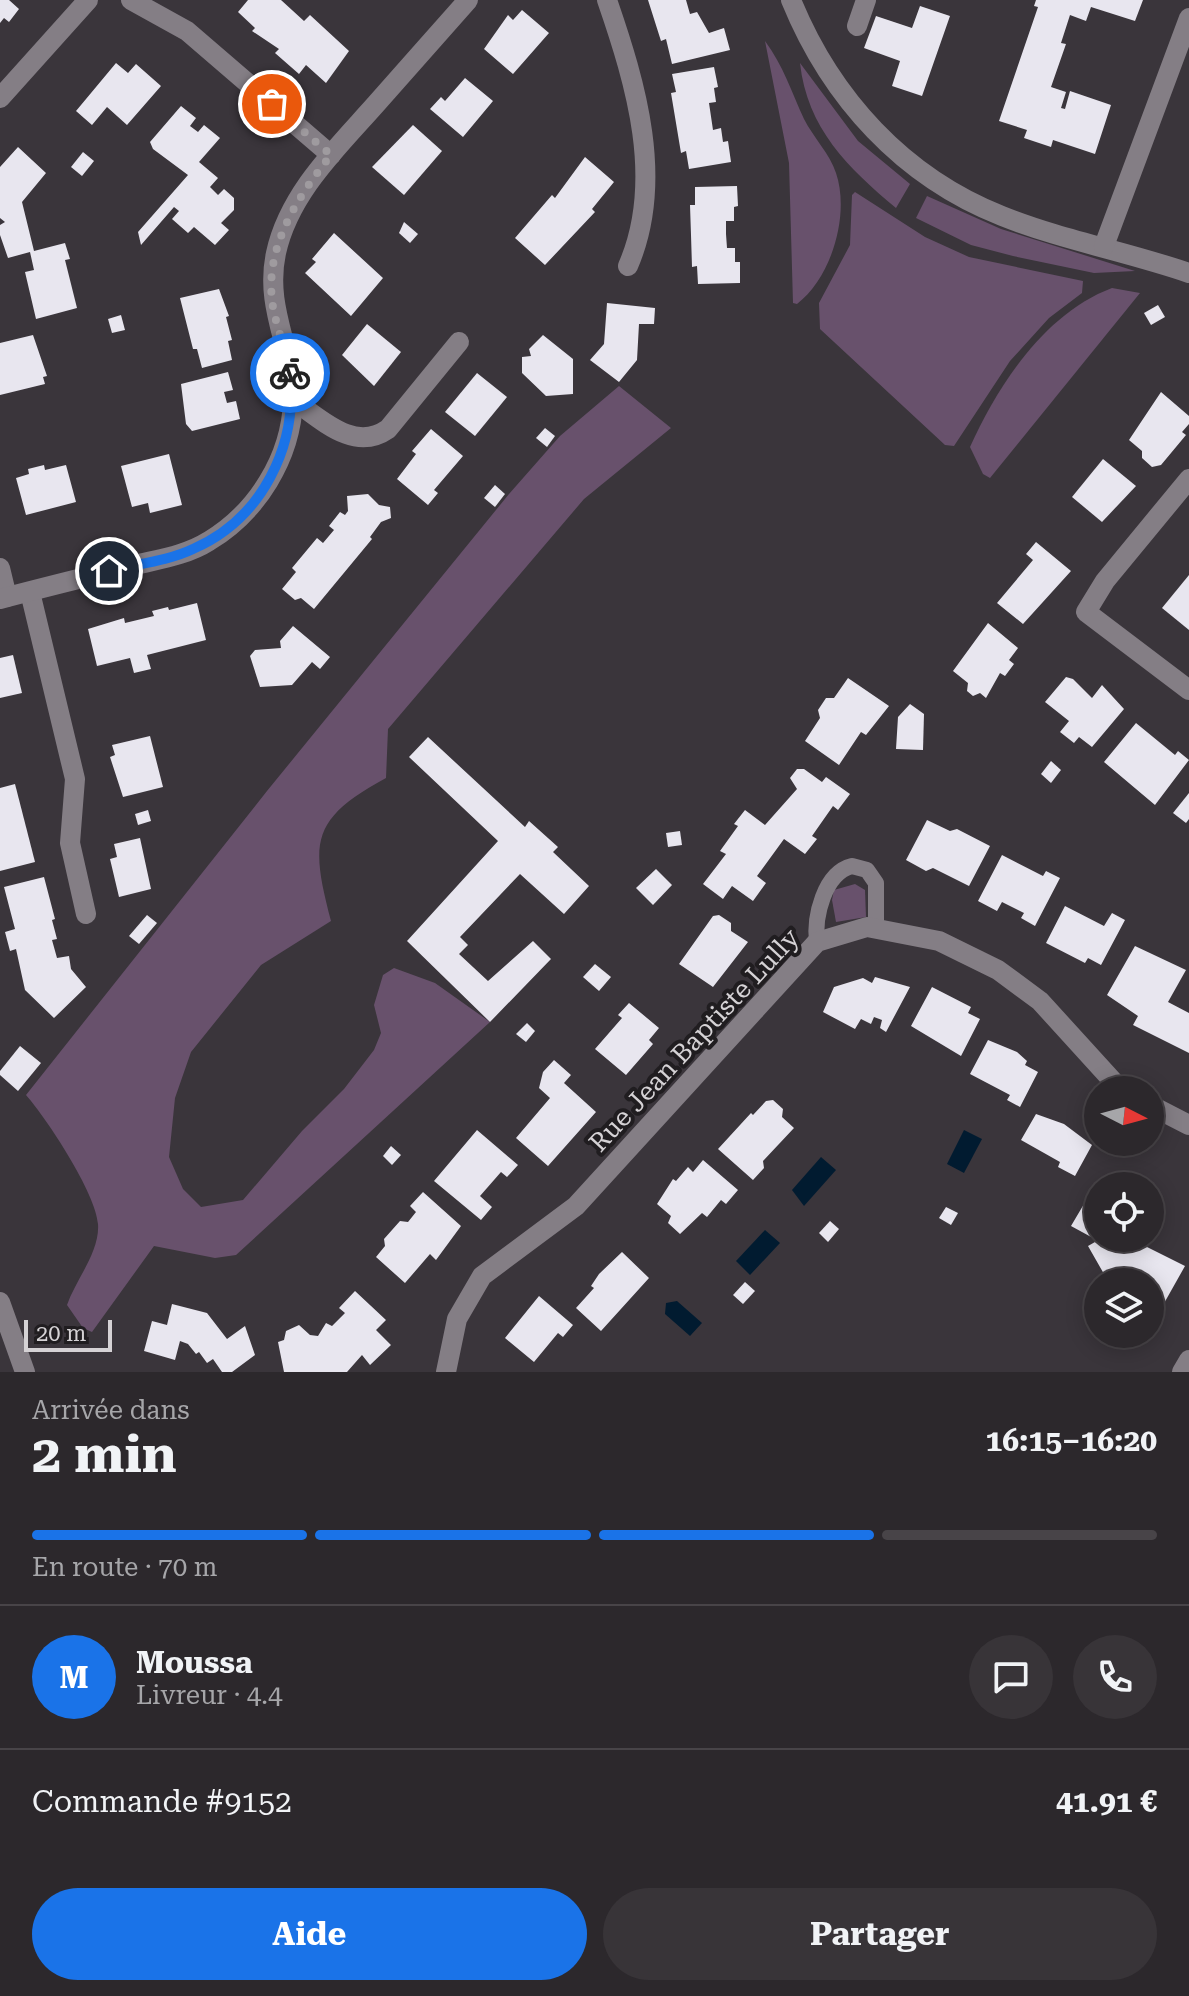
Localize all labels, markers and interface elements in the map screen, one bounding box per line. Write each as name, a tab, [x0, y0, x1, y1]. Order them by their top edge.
pin	[238, 70, 306, 138]
icon: bag	[250, 82, 294, 126]
courier	[250, 333, 330, 413]
icon: bike	[268, 351, 312, 395]
pin	[75, 537, 143, 605]
icon: home	[87, 549, 131, 593]
street label: Rue Jean Baptiste Lully	[583, 922, 805, 1158]
north arrow	[1084, 1076, 1164, 1156]
map controls	[1084, 1076, 1164, 1348]
button: locate	[1084, 1172, 1164, 1252]
button: layers	[1084, 1268, 1164, 1348]
scale bar	[24, 1316, 112, 1352]
text: 20 m	[36, 1321, 86, 1346]
text: Arrivée dans	[32, 1395, 190, 1425]
text: 16:15–16:20	[985, 1423, 1157, 1458]
text: 2 min	[32, 1424, 177, 1485]
text: En route · 70 m	[32, 1552, 217, 1582]
button: chat	[969, 1635, 1053, 1719]
button: phone	[1073, 1635, 1157, 1719]
text: Moussa	[136, 1645, 253, 1680]
text: M	[60, 1660, 88, 1695]
text: Livreur · 4.4	[136, 1680, 283, 1710]
text: Commande #9152	[32, 1784, 292, 1819]
text: 41.91 €	[1056, 1784, 1157, 1819]
button: Aide	[32, 1888, 587, 1980]
button: Partager	[603, 1888, 1157, 1980]

